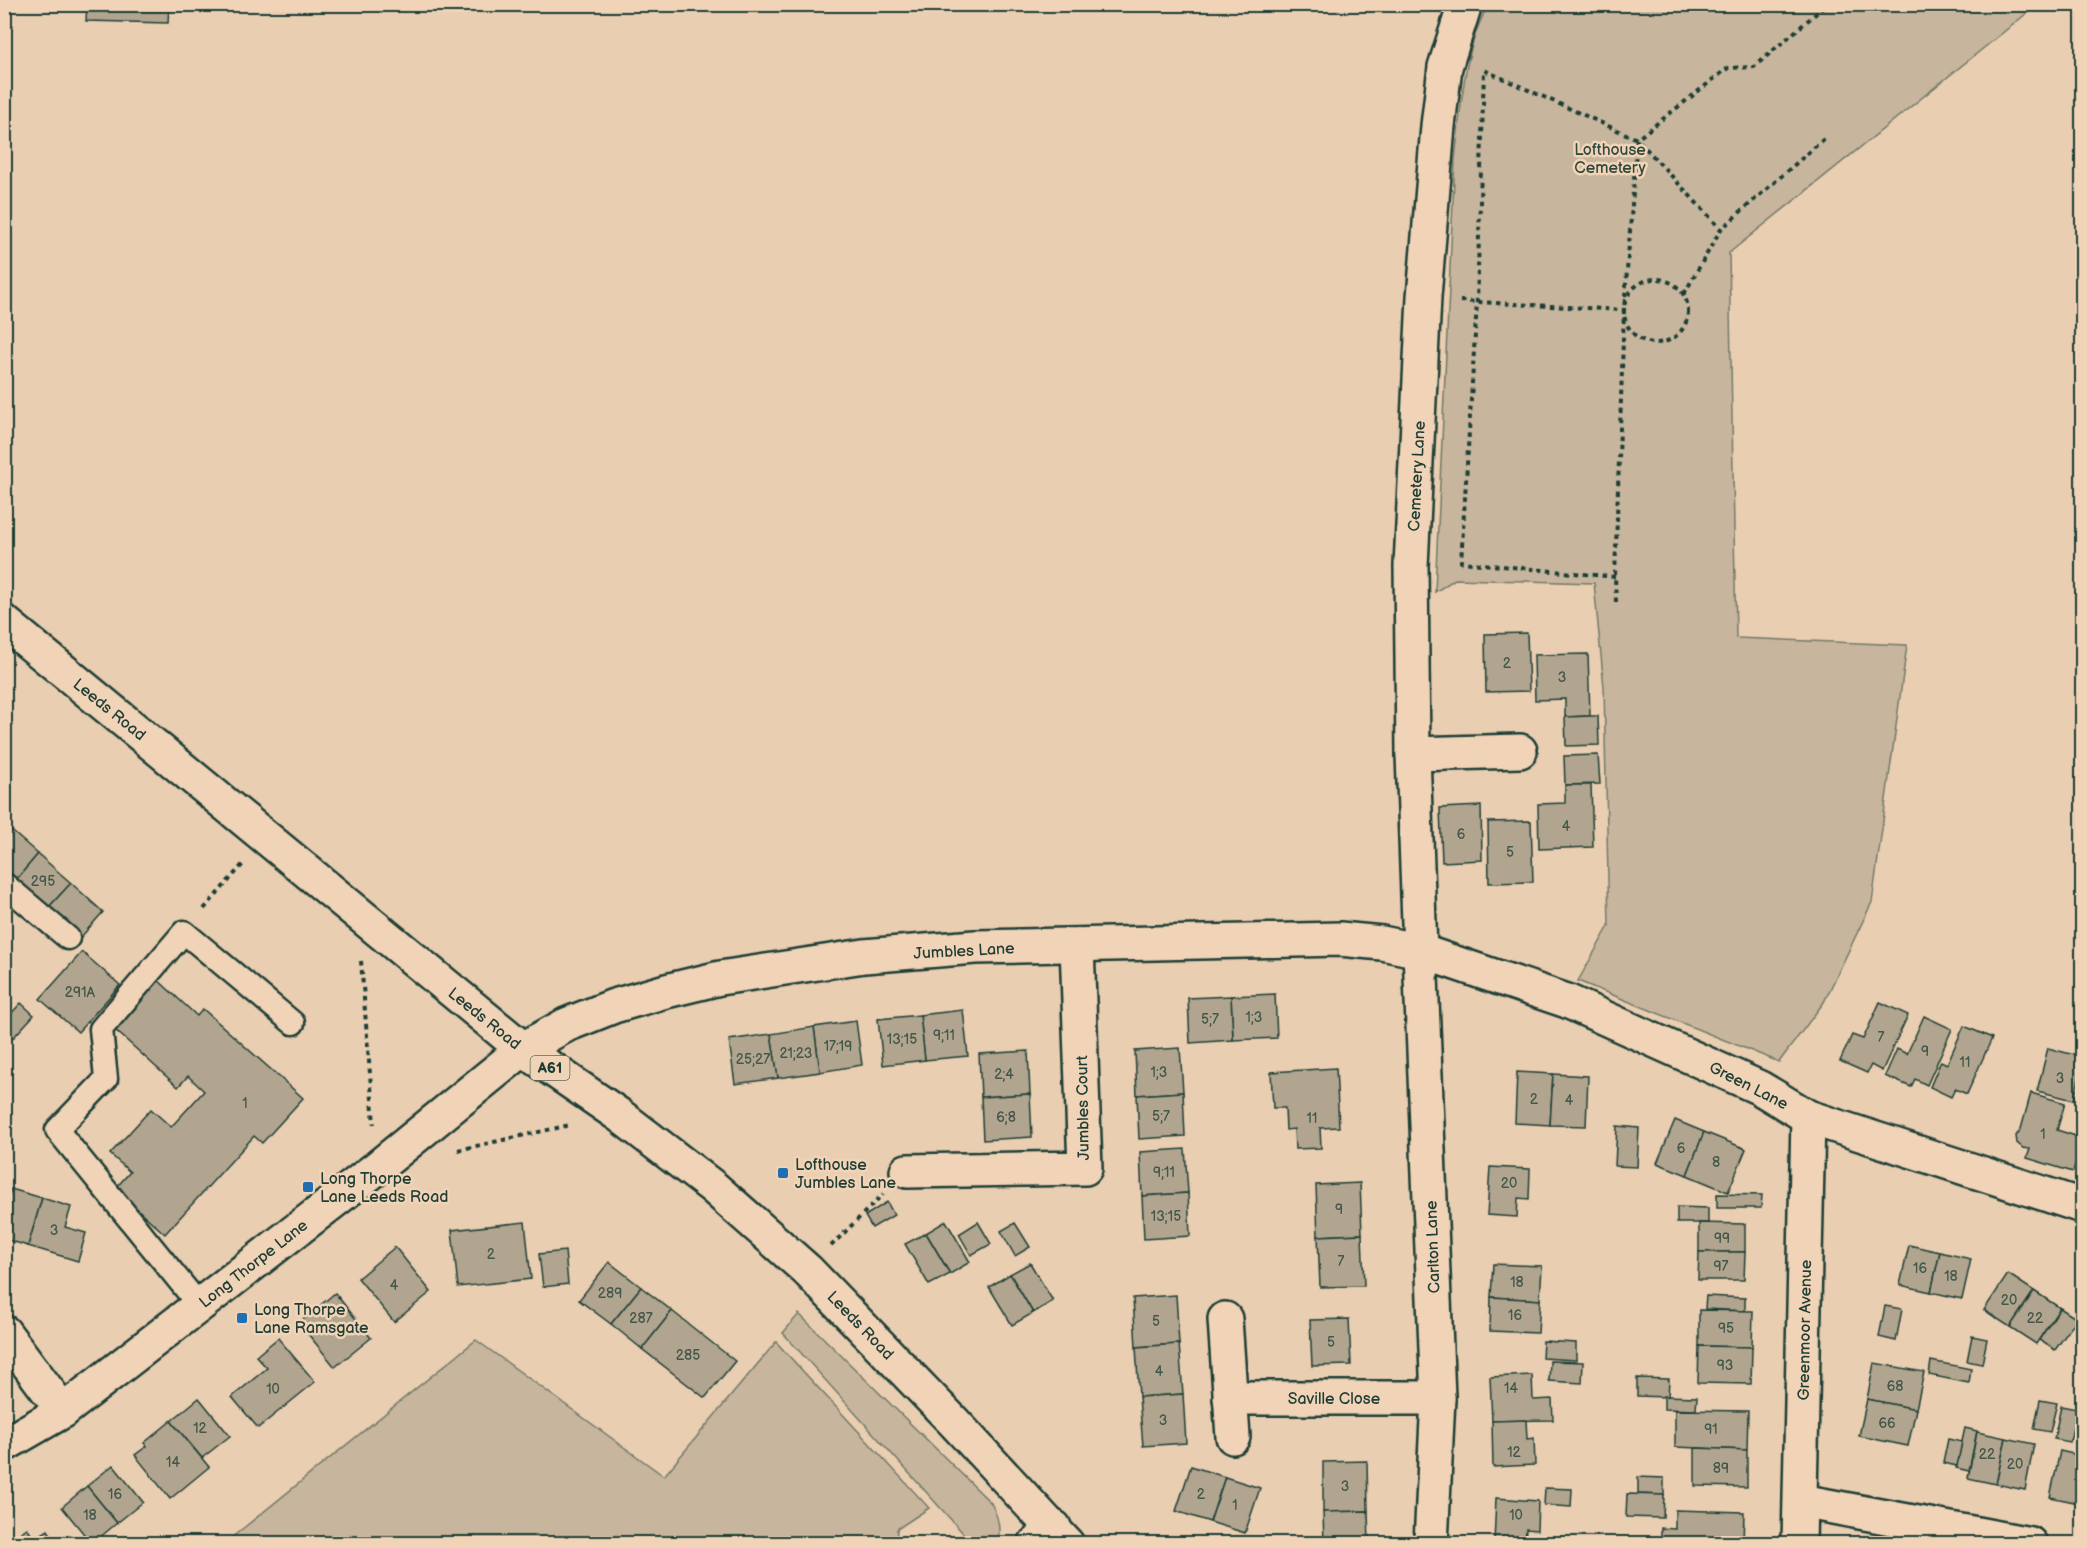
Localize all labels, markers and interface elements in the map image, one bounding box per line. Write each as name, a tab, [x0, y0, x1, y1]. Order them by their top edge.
park label: Lofthouse Cemetery	[1574, 141, 1646, 178]
street label: Cemetery Lane	[1405, 420, 1430, 532]
house number: 2	[1503, 655, 1512, 672]
house number: 3	[1558, 669, 1566, 686]
street label: Leeds Road	[69, 675, 149, 745]
house number: 4	[1562, 818, 1571, 835]
house number: 6	[1457, 826, 1466, 843]
house number: 5	[1506, 844, 1514, 861]
house number: 295	[31, 873, 55, 890]
street label: Jumbles Lane	[913, 939, 1016, 964]
house number: 291A	[65, 984, 96, 1001]
street label: Leeds Road	[444, 984, 524, 1054]
house number: 1;3	[1246, 1009, 1262, 1026]
house number: 5;7	[1201, 1011, 1219, 1028]
house number: 9;11	[933, 1027, 955, 1044]
house number: 7	[1878, 1029, 1885, 1046]
house number: 13;15	[887, 1031, 917, 1048]
house number: 17;19	[824, 1038, 852, 1055]
house number: 9	[1921, 1043, 1929, 1060]
house number: 21;23	[780, 1045, 812, 1062]
house number: 25;27	[736, 1051, 770, 1068]
house number: 11	[1960, 1054, 1970, 1071]
street label: Jumbles Court	[1073, 1055, 1094, 1161]
road number: A61	[530, 1056, 570, 1080]
street label: Green Lane	[1706, 1058, 1791, 1115]
house number: 1;3	[1151, 1064, 1167, 1081]
house number: 2;4	[994, 1066, 1014, 1083]
house number: 3	[2056, 1070, 2064, 1087]
house number: 2	[1530, 1091, 1539, 1108]
house number: 4	[1565, 1092, 1574, 1109]
house number: 1	[242, 1095, 248, 1112]
house number: 5;7	[1152, 1108, 1170, 1125]
house number: 6;8	[996, 1109, 1016, 1126]
house number: 11	[1307, 1110, 1317, 1127]
house number: 1	[2040, 1126, 2046, 1143]
house number: 6	[1677, 1140, 1686, 1157]
house number: 8	[1712, 1154, 1720, 1171]
place label: Lofthouse Jumbles Lane	[795, 1156, 897, 1193]
house number: 9;11	[1153, 1164, 1175, 1181]
marker: Lofthouse Jumbles Lane	[776, 1166, 790, 1180]
place label: Long Thorpe Lane Leeds Road	[320, 1170, 448, 1207]
house number: 20	[1501, 1175, 1517, 1192]
marker: Long Thorpe Lane Leeds Road	[301, 1180, 315, 1194]
street label: Carlton Lane	[1422, 1200, 1445, 1294]
house number: 9	[1335, 1201, 1343, 1218]
house number: 13;15	[1151, 1208, 1181, 1225]
street label: Long Thorpe Lane	[196, 1216, 312, 1312]
house number: 3	[50, 1222, 58, 1239]
house number: 99	[1714, 1230, 1730, 1247]
house number: 2	[487, 1246, 496, 1263]
house number: 7	[1338, 1253, 1345, 1270]
house number: 97	[1714, 1258, 1729, 1275]
street label: Greenmoor Avenue	[1795, 1259, 1816, 1401]
house number: 16	[1913, 1260, 1927, 1277]
house number: 18	[1944, 1268, 1958, 1285]
house number: 18	[1510, 1274, 1524, 1291]
house number: 4	[390, 1277, 399, 1294]
house number: 289	[598, 1285, 622, 1302]
street label: Leeds Road	[823, 1288, 897, 1364]
house number: 20	[2001, 1292, 2017, 1309]
place label: Long Thorpe Lane Ramsgate	[254, 1301, 369, 1338]
house number: 16	[1508, 1307, 1522, 1324]
house number: 287	[629, 1310, 653, 1327]
house number: 22	[2027, 1310, 2044, 1327]
marker: Long Thorpe Lane Ramsgate	[235, 1311, 249, 1325]
house number: 5	[1152, 1313, 1160, 1330]
house number: 95	[1718, 1320, 1734, 1337]
house number: 5	[1327, 1334, 1335, 1351]
house number: 285	[676, 1347, 700, 1364]
house number: 93	[1717, 1357, 1733, 1374]
house number: 4	[1155, 1363, 1164, 1380]
house number: 68	[1887, 1378, 1903, 1395]
house number: 14	[1504, 1380, 1518, 1397]
house number: 10	[266, 1381, 280, 1398]
street label: Saville Close	[1288, 1390, 1381, 1409]
house number: 3	[1159, 1412, 1167, 1429]
house number: 66	[1878, 1415, 1896, 1432]
house number: 12	[193, 1420, 208, 1437]
house number: 91	[1704, 1421, 1718, 1438]
house number: 12	[1507, 1444, 1522, 1461]
house number: 22	[1979, 1446, 1996, 1463]
house number: 14	[166, 1454, 180, 1471]
house number: 20	[2007, 1456, 2023, 1473]
house number: 89	[1713, 1460, 1729, 1477]
house number: 3	[1341, 1478, 1349, 1495]
house number: 16	[108, 1486, 122, 1503]
house number: 2	[1197, 1486, 1206, 1503]
house number: 1	[1232, 1497, 1238, 1514]
house number: 18	[83, 1507, 97, 1524]
house number: 10	[1509, 1507, 1523, 1524]

